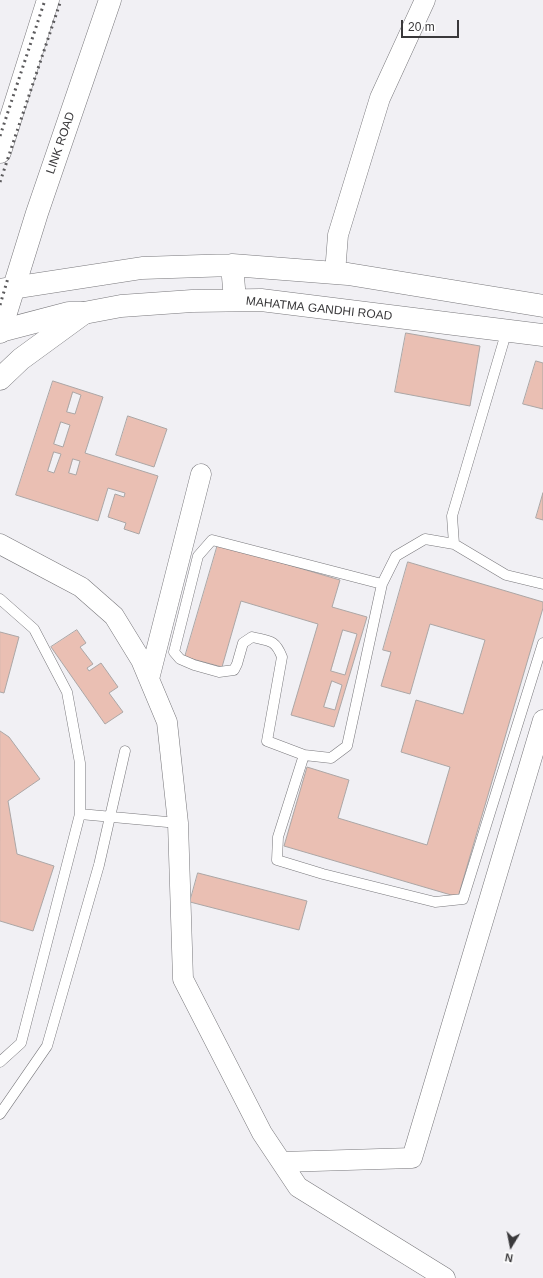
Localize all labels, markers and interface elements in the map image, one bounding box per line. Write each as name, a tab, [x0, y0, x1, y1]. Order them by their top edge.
scale bar	[403, 12, 461, 38]
text: 20 m	[408, 20, 435, 34]
street label: LINK ROAD	[44, 110, 78, 176]
street label: MAHATMA GANDHI ROAD	[245, 294, 393, 324]
north arrow	[491, 1226, 531, 1266]
text: N	[504, 1251, 514, 1264]

